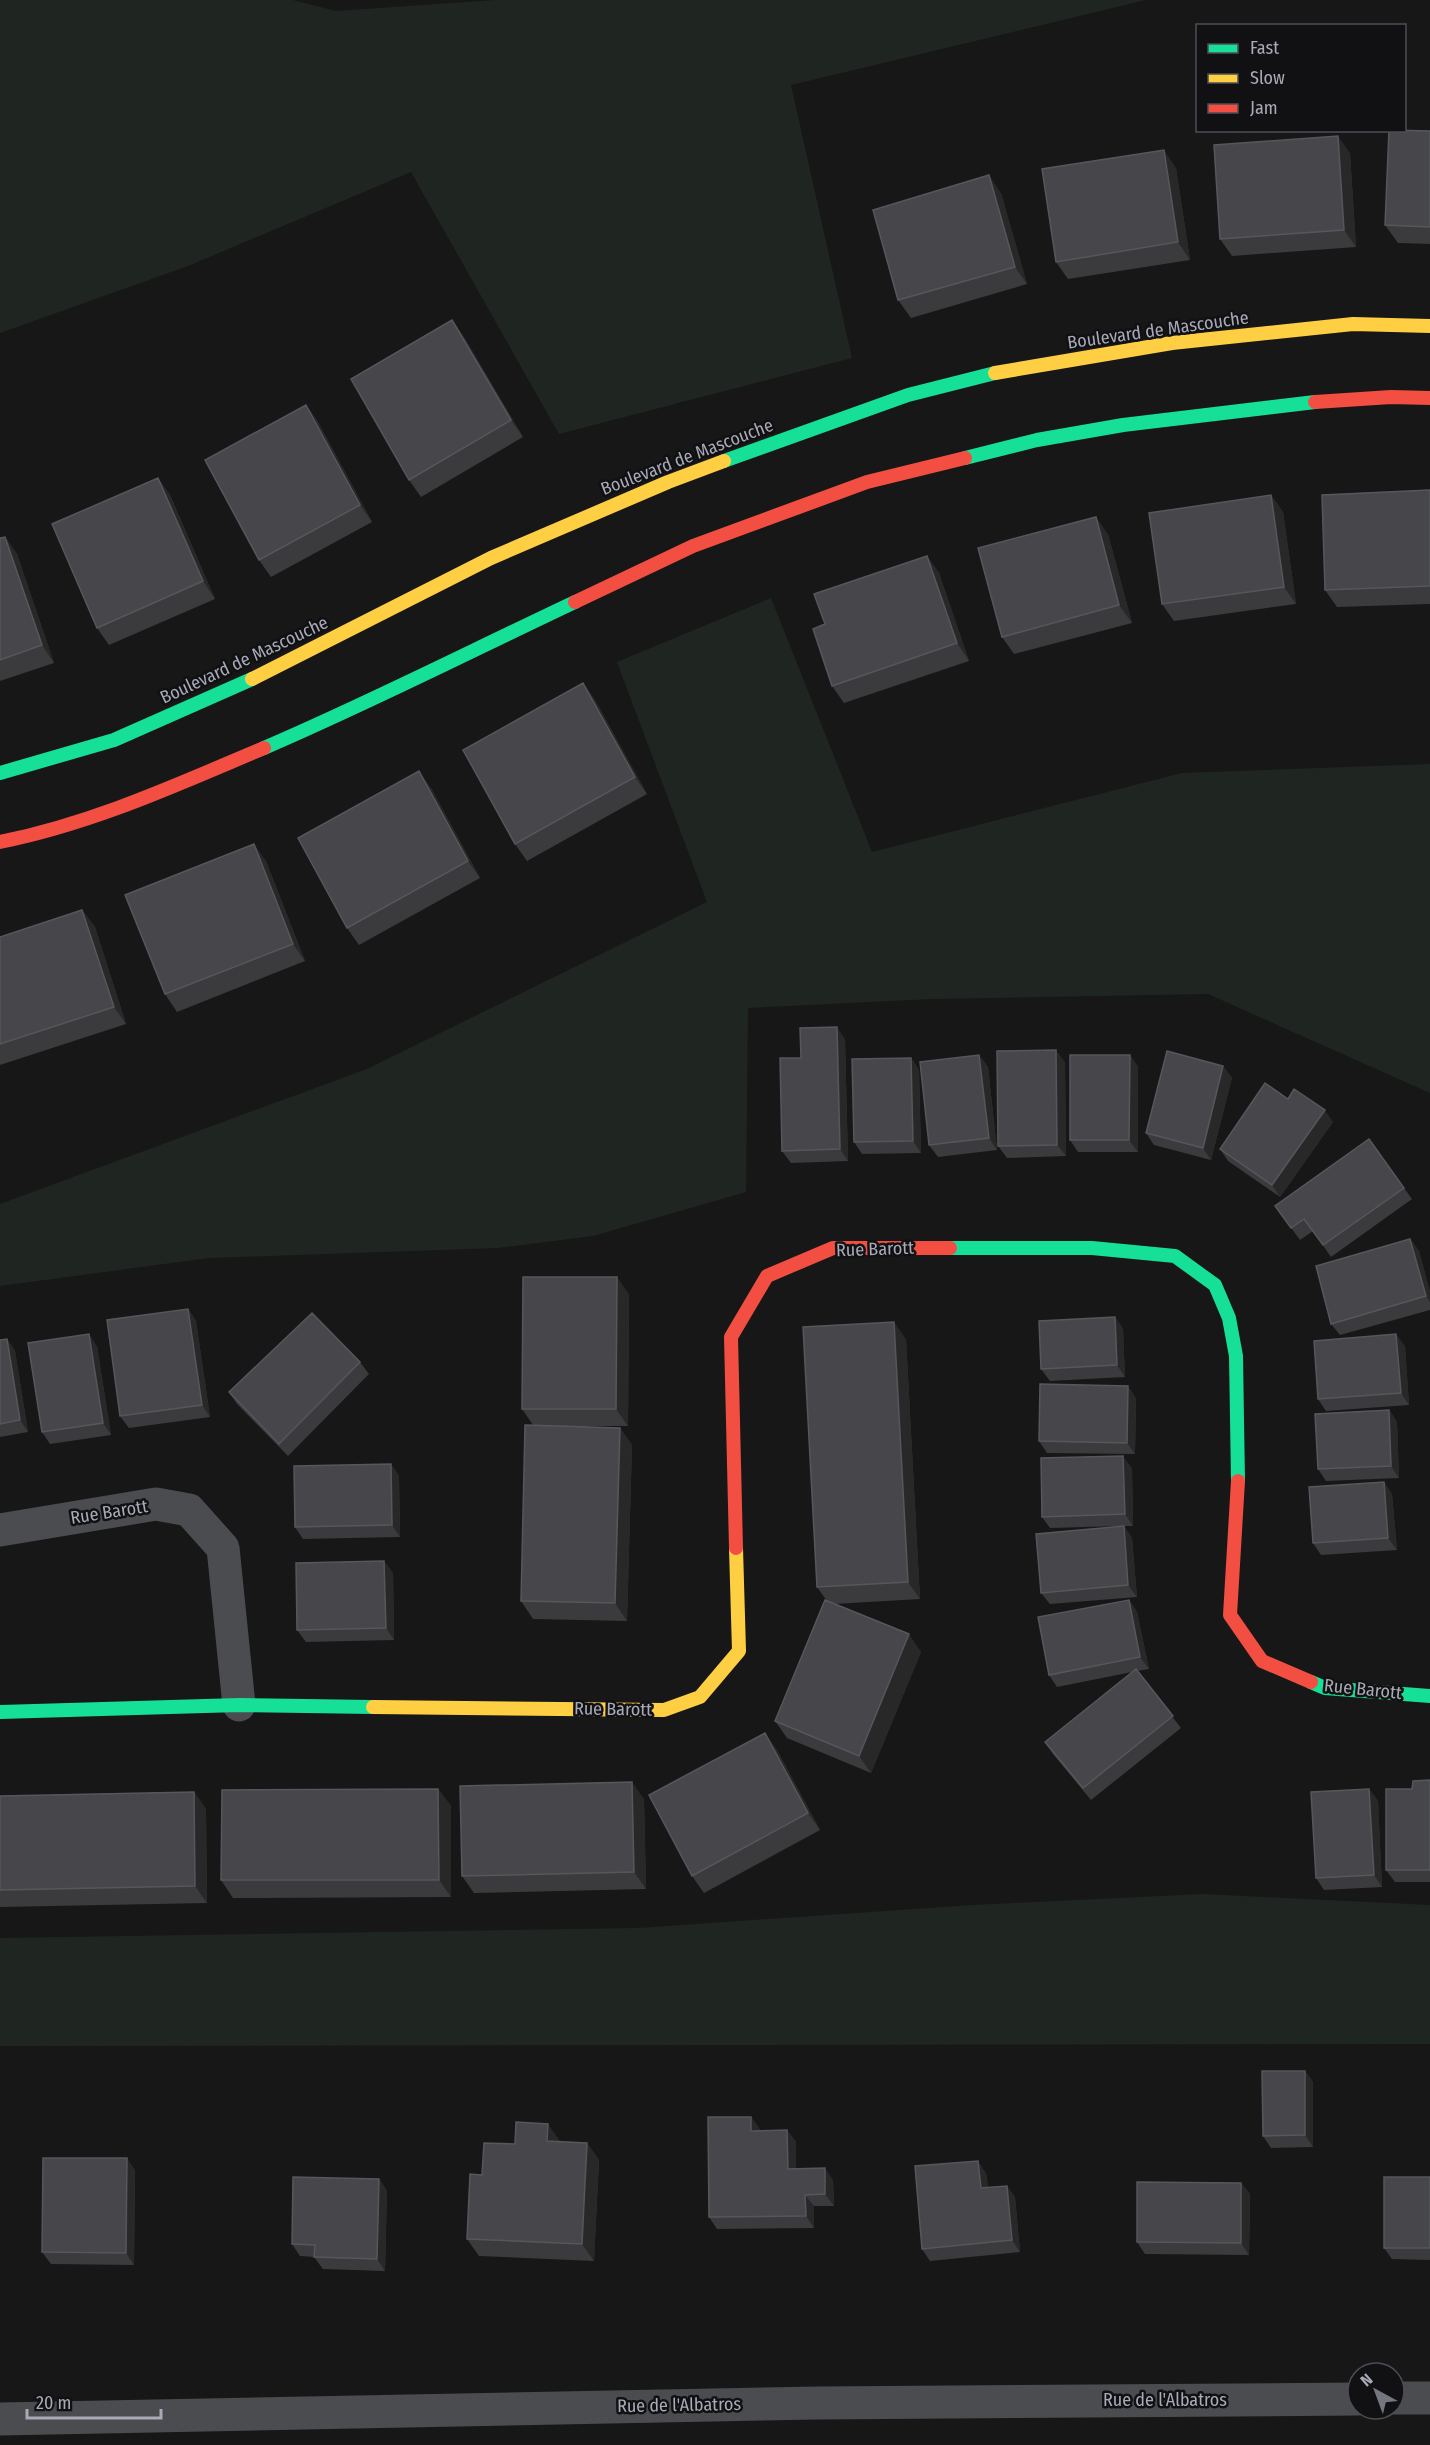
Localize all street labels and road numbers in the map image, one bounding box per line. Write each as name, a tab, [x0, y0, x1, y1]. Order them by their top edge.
street label: Boulevard de Mascouche	[1066, 306, 1250, 354]
street label: Boulevard de Mascouche	[598, 414, 776, 500]
street label: Boulevard de Mascouche	[157, 611, 332, 709]
street label: Rue Barott	[836, 1237, 914, 1261]
street label: Rue Barott	[69, 1495, 149, 1529]
street label: Rue Barott	[1323, 1674, 1403, 1704]
street label: Rue Barott	[574, 1697, 652, 1721]
street label: Rue de l'Albatros	[1103, 2389, 1227, 2411]
street label: Rue de l'Albatros	[617, 2393, 741, 2417]

